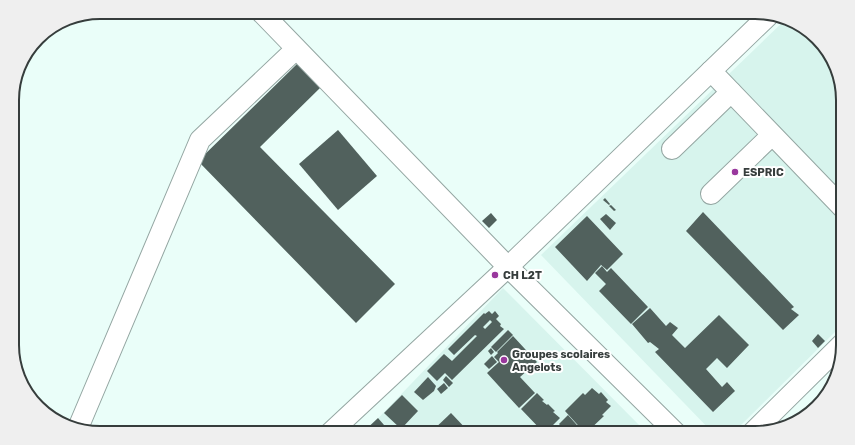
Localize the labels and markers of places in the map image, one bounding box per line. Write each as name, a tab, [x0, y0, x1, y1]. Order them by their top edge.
place label: ESPRIC	[743, 166, 784, 179]
marker: ESPRIC	[730, 167, 740, 177]
place label: CH L2T	[503, 269, 542, 282]
marker: CH L2T	[490, 270, 500, 280]
place label: Groupes scolaires Angelots	[512, 348, 610, 374]
marker: Groupes scolaires Angelots	[499, 355, 509, 365]

